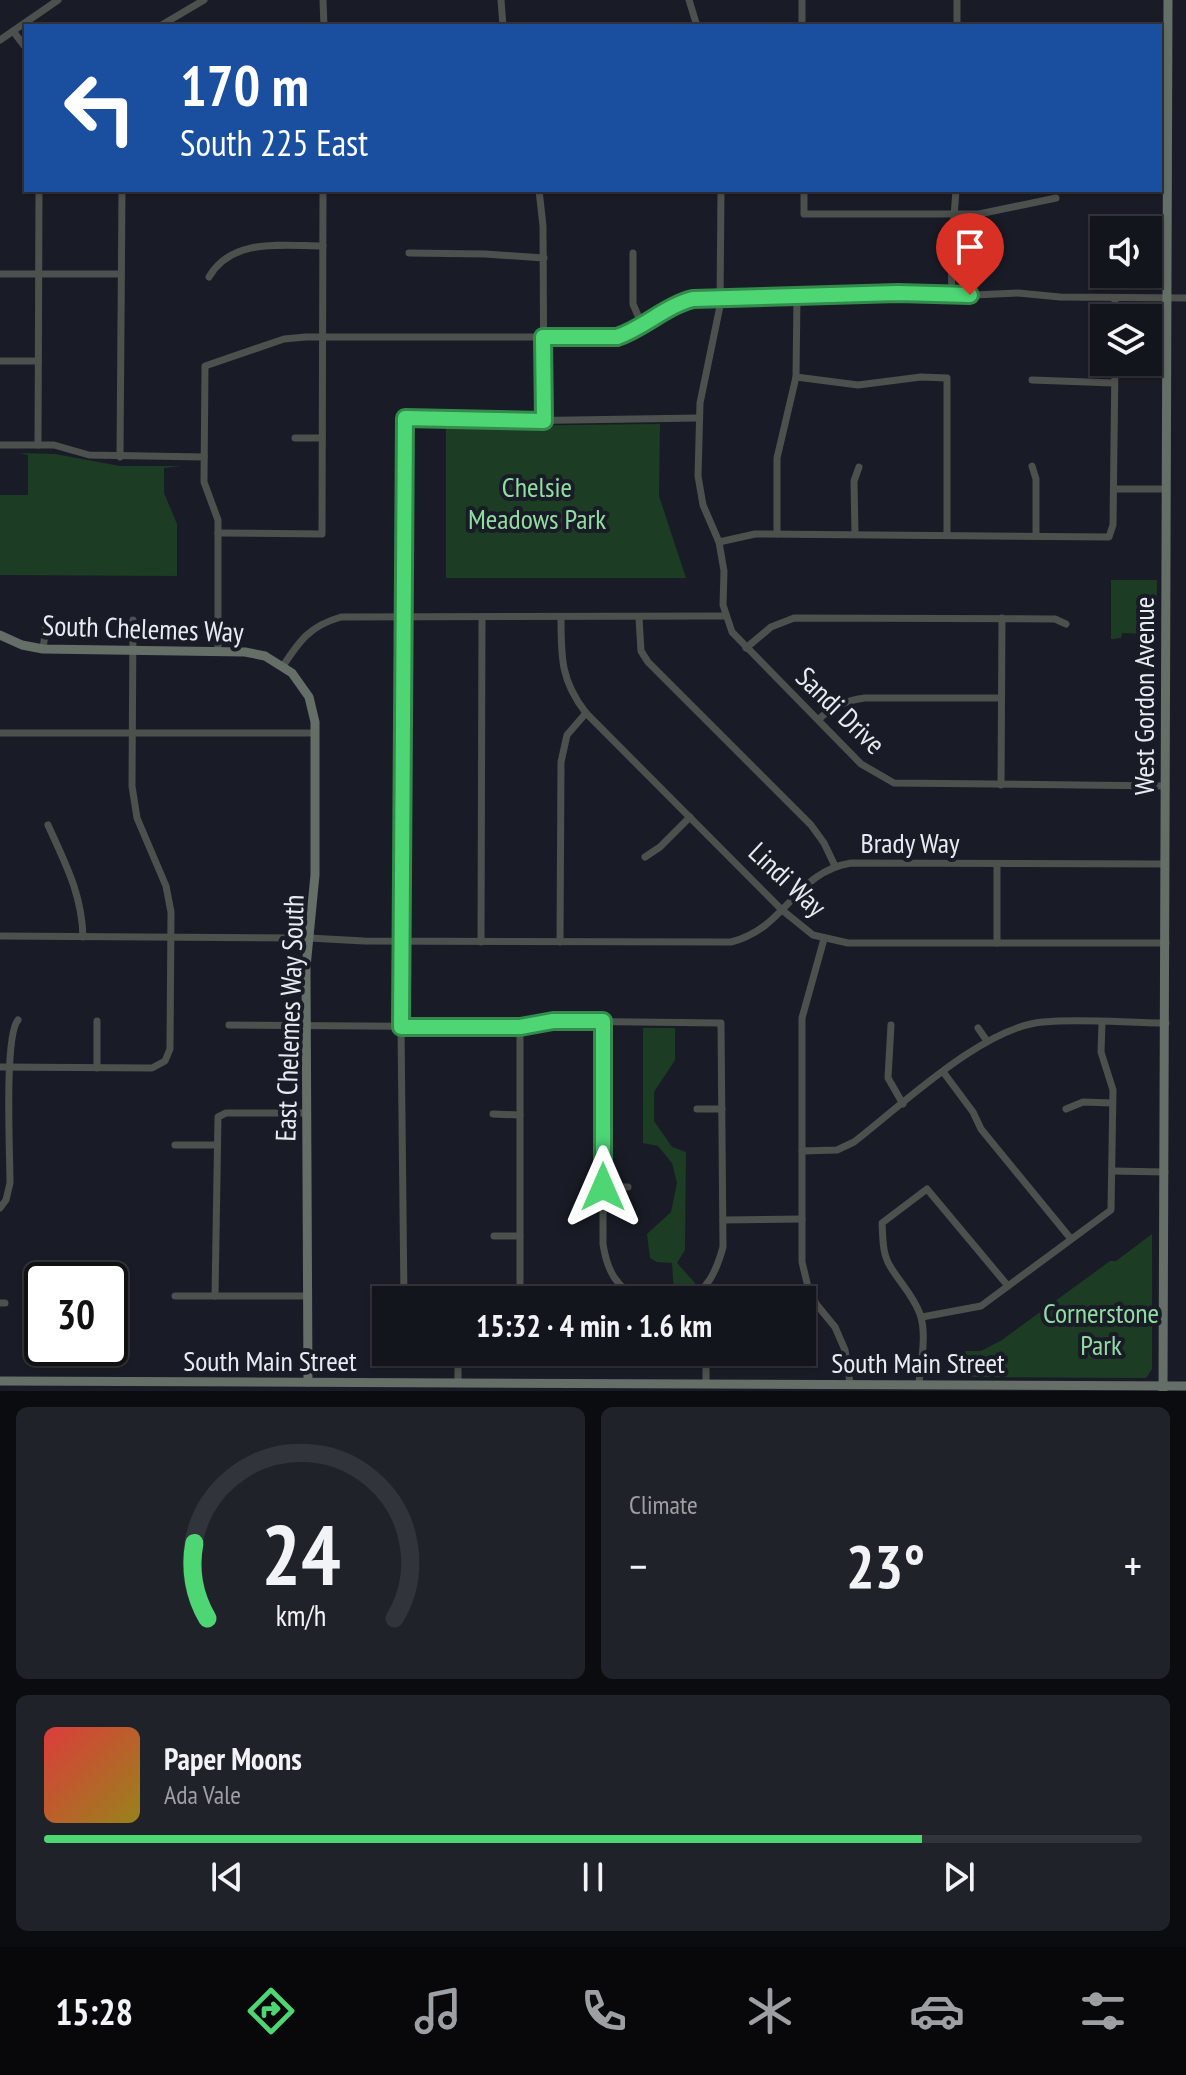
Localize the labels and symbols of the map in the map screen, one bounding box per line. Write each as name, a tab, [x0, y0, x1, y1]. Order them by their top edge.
pin	[936, 213, 1004, 295]
park label: Chelsie Meadows Park	[468, 468, 606, 537]
street label: West Gordon Avenue	[1125, 597, 1162, 795]
street label: South Chelemes Way	[42, 606, 245, 650]
street label: Sandi Drive	[788, 658, 894, 762]
street label: Brady Way	[861, 824, 960, 861]
street label: Lindi Way	[741, 834, 835, 925]
street label: East Chelemes Way South	[266, 894, 312, 1142]
position arrow	[561, 1145, 645, 1229]
speed limit sign: 30	[24, 1262, 128, 1366]
park label: Cornerstone Park	[1043, 1294, 1159, 1363]
street label: South Main Street	[183, 1342, 357, 1379]
street label: South Main Street	[831, 1344, 1005, 1381]

